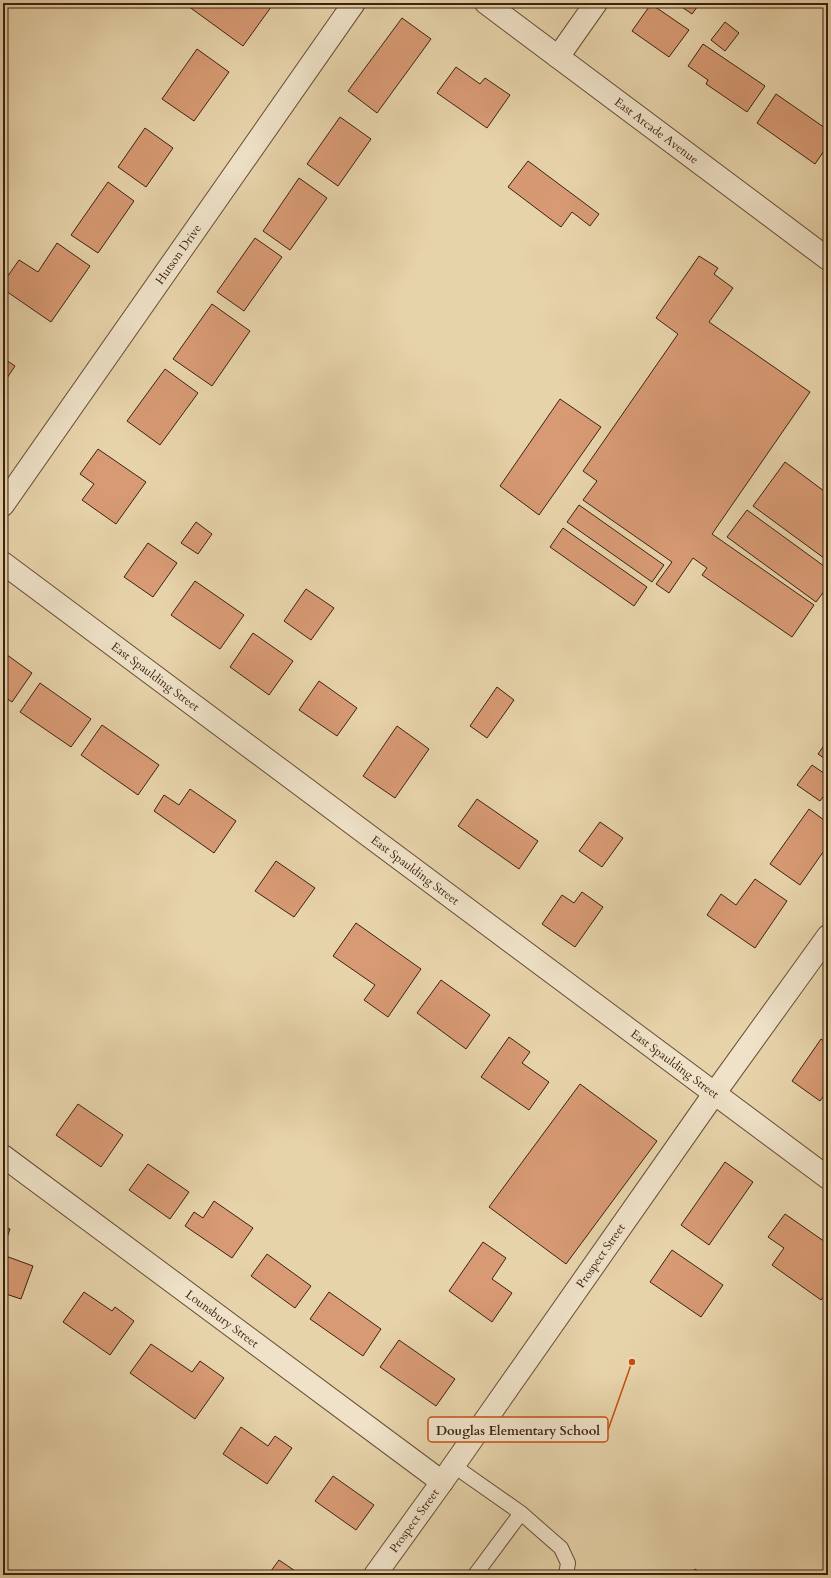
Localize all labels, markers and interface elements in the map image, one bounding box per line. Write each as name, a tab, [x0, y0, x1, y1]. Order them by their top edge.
street label: East Arcade Avenue	[611, 94, 702, 167]
street label: Hutson Drive	[152, 221, 205, 288]
street label: East Spaulding Street	[108, 638, 203, 715]
street label: East Spaulding Street	[368, 832, 463, 909]
street label: East Spaulding Street	[627, 1026, 722, 1102]
street label: Prospect Street	[572, 1220, 629, 1291]
street label: Lounsbury Street	[182, 1286, 262, 1351]
callout: Douglas Elementary School	[428, 1417, 608, 1442]
text: Douglas Elementary School	[436, 1422, 600, 1440]
street label: Prospect Street	[386, 1485, 443, 1556]

